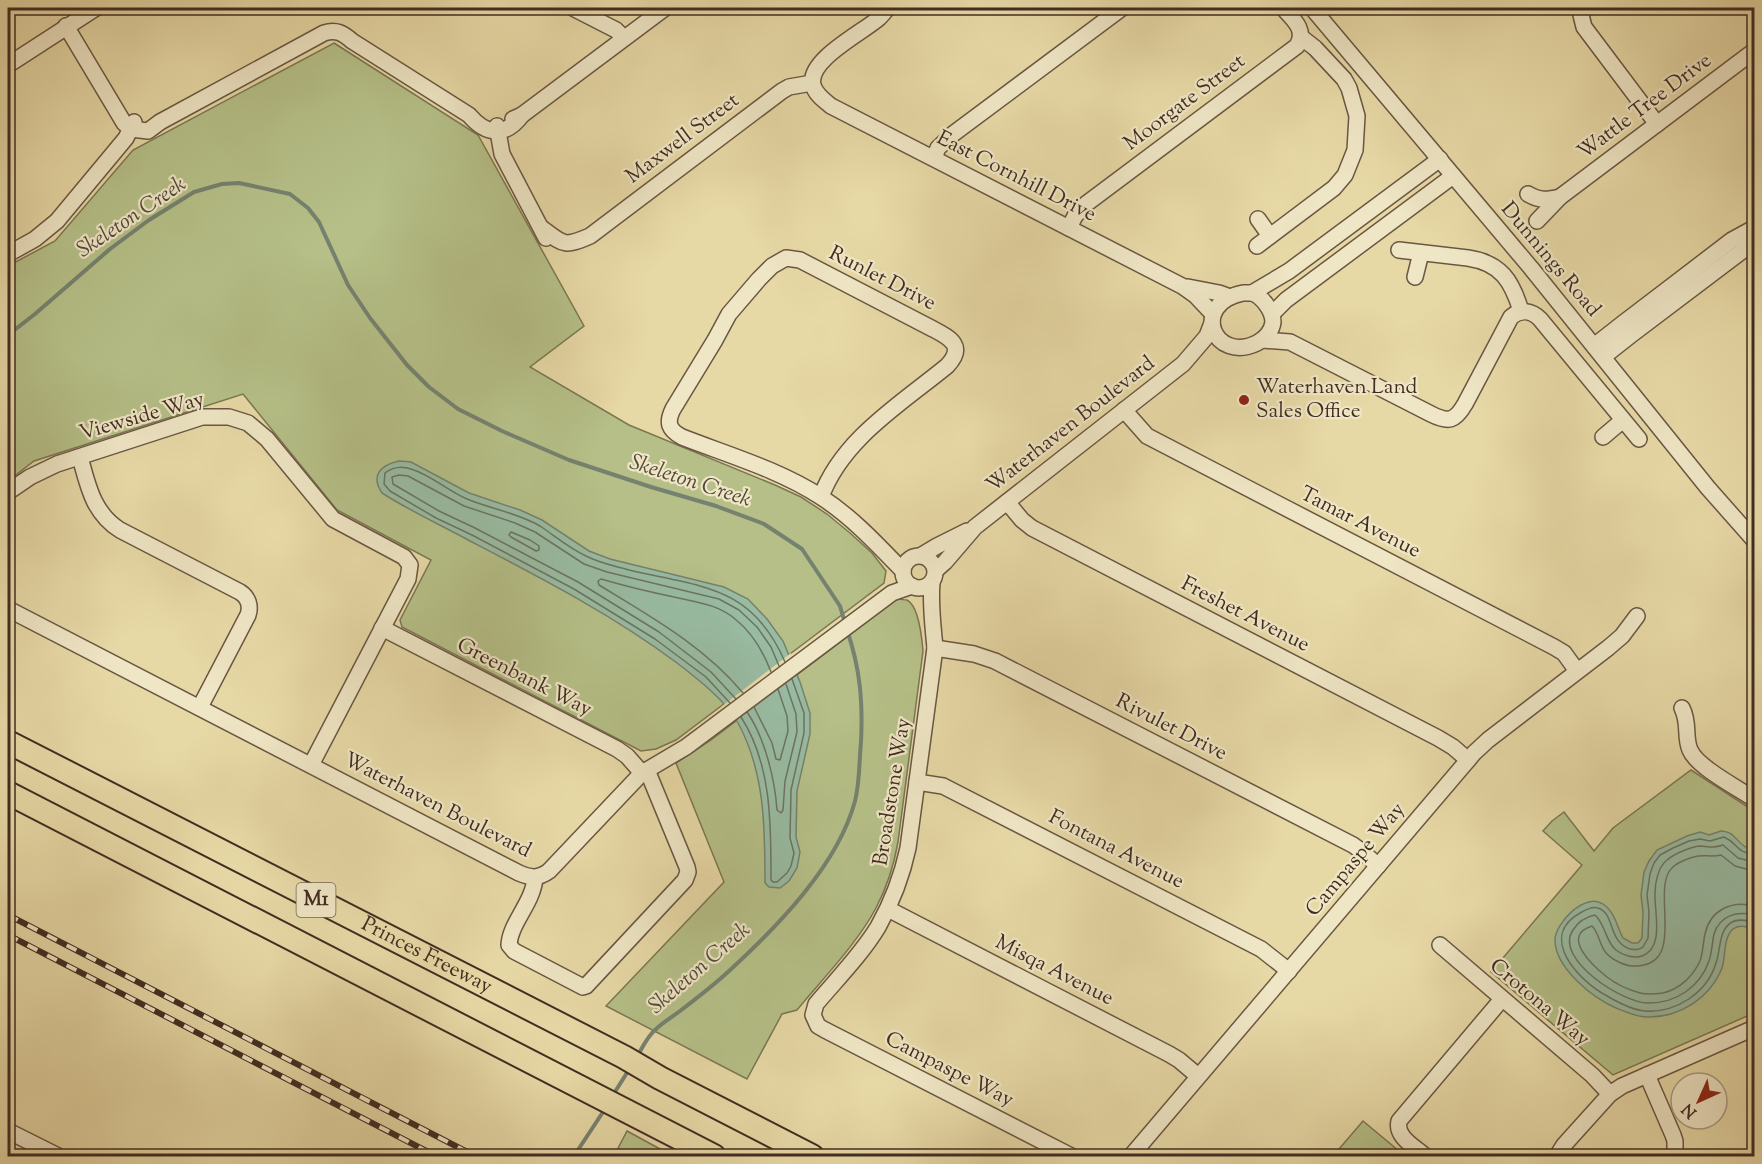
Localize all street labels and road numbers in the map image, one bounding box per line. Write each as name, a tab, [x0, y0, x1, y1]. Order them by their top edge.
street label: Moorgate Street	[1118, 47, 1252, 159]
street label: Wattle Tree Drive	[1572, 47, 1718, 167]
street label: Maxwell Street	[620, 86, 746, 192]
street label: East Cornhill Drive	[931, 124, 1101, 230]
street label: Dunnings Road	[1493, 196, 1607, 324]
street label: Runlet Drive	[823, 239, 941, 319]
street label: Waterhaven Boulevard	[980, 349, 1162, 501]
street label: Viewside Way	[76, 385, 209, 449]
street label: Tamar Avenue	[1294, 480, 1426, 566]
street label: Freshet Avenue	[1175, 570, 1315, 660]
street label: Greenbank Way	[451, 631, 597, 725]
street label: Rivulet Drive	[1110, 687, 1232, 769]
street label: Broadstone Way	[867, 715, 920, 868]
street label: Waterhaven Boulevard	[338, 746, 536, 866]
street label: Campaspe Way	[1299, 796, 1413, 924]
street label: Fontana Avenue	[1043, 803, 1189, 897]
road number: M1	[296, 883, 336, 917]
street label: Princes Freeway	[356, 910, 498, 1002]
street label: Misqa Avenue	[989, 928, 1119, 1014]
street label: Crotona Way	[1482, 952, 1596, 1054]
street label: Campaspe Way	[879, 1025, 1019, 1116]

